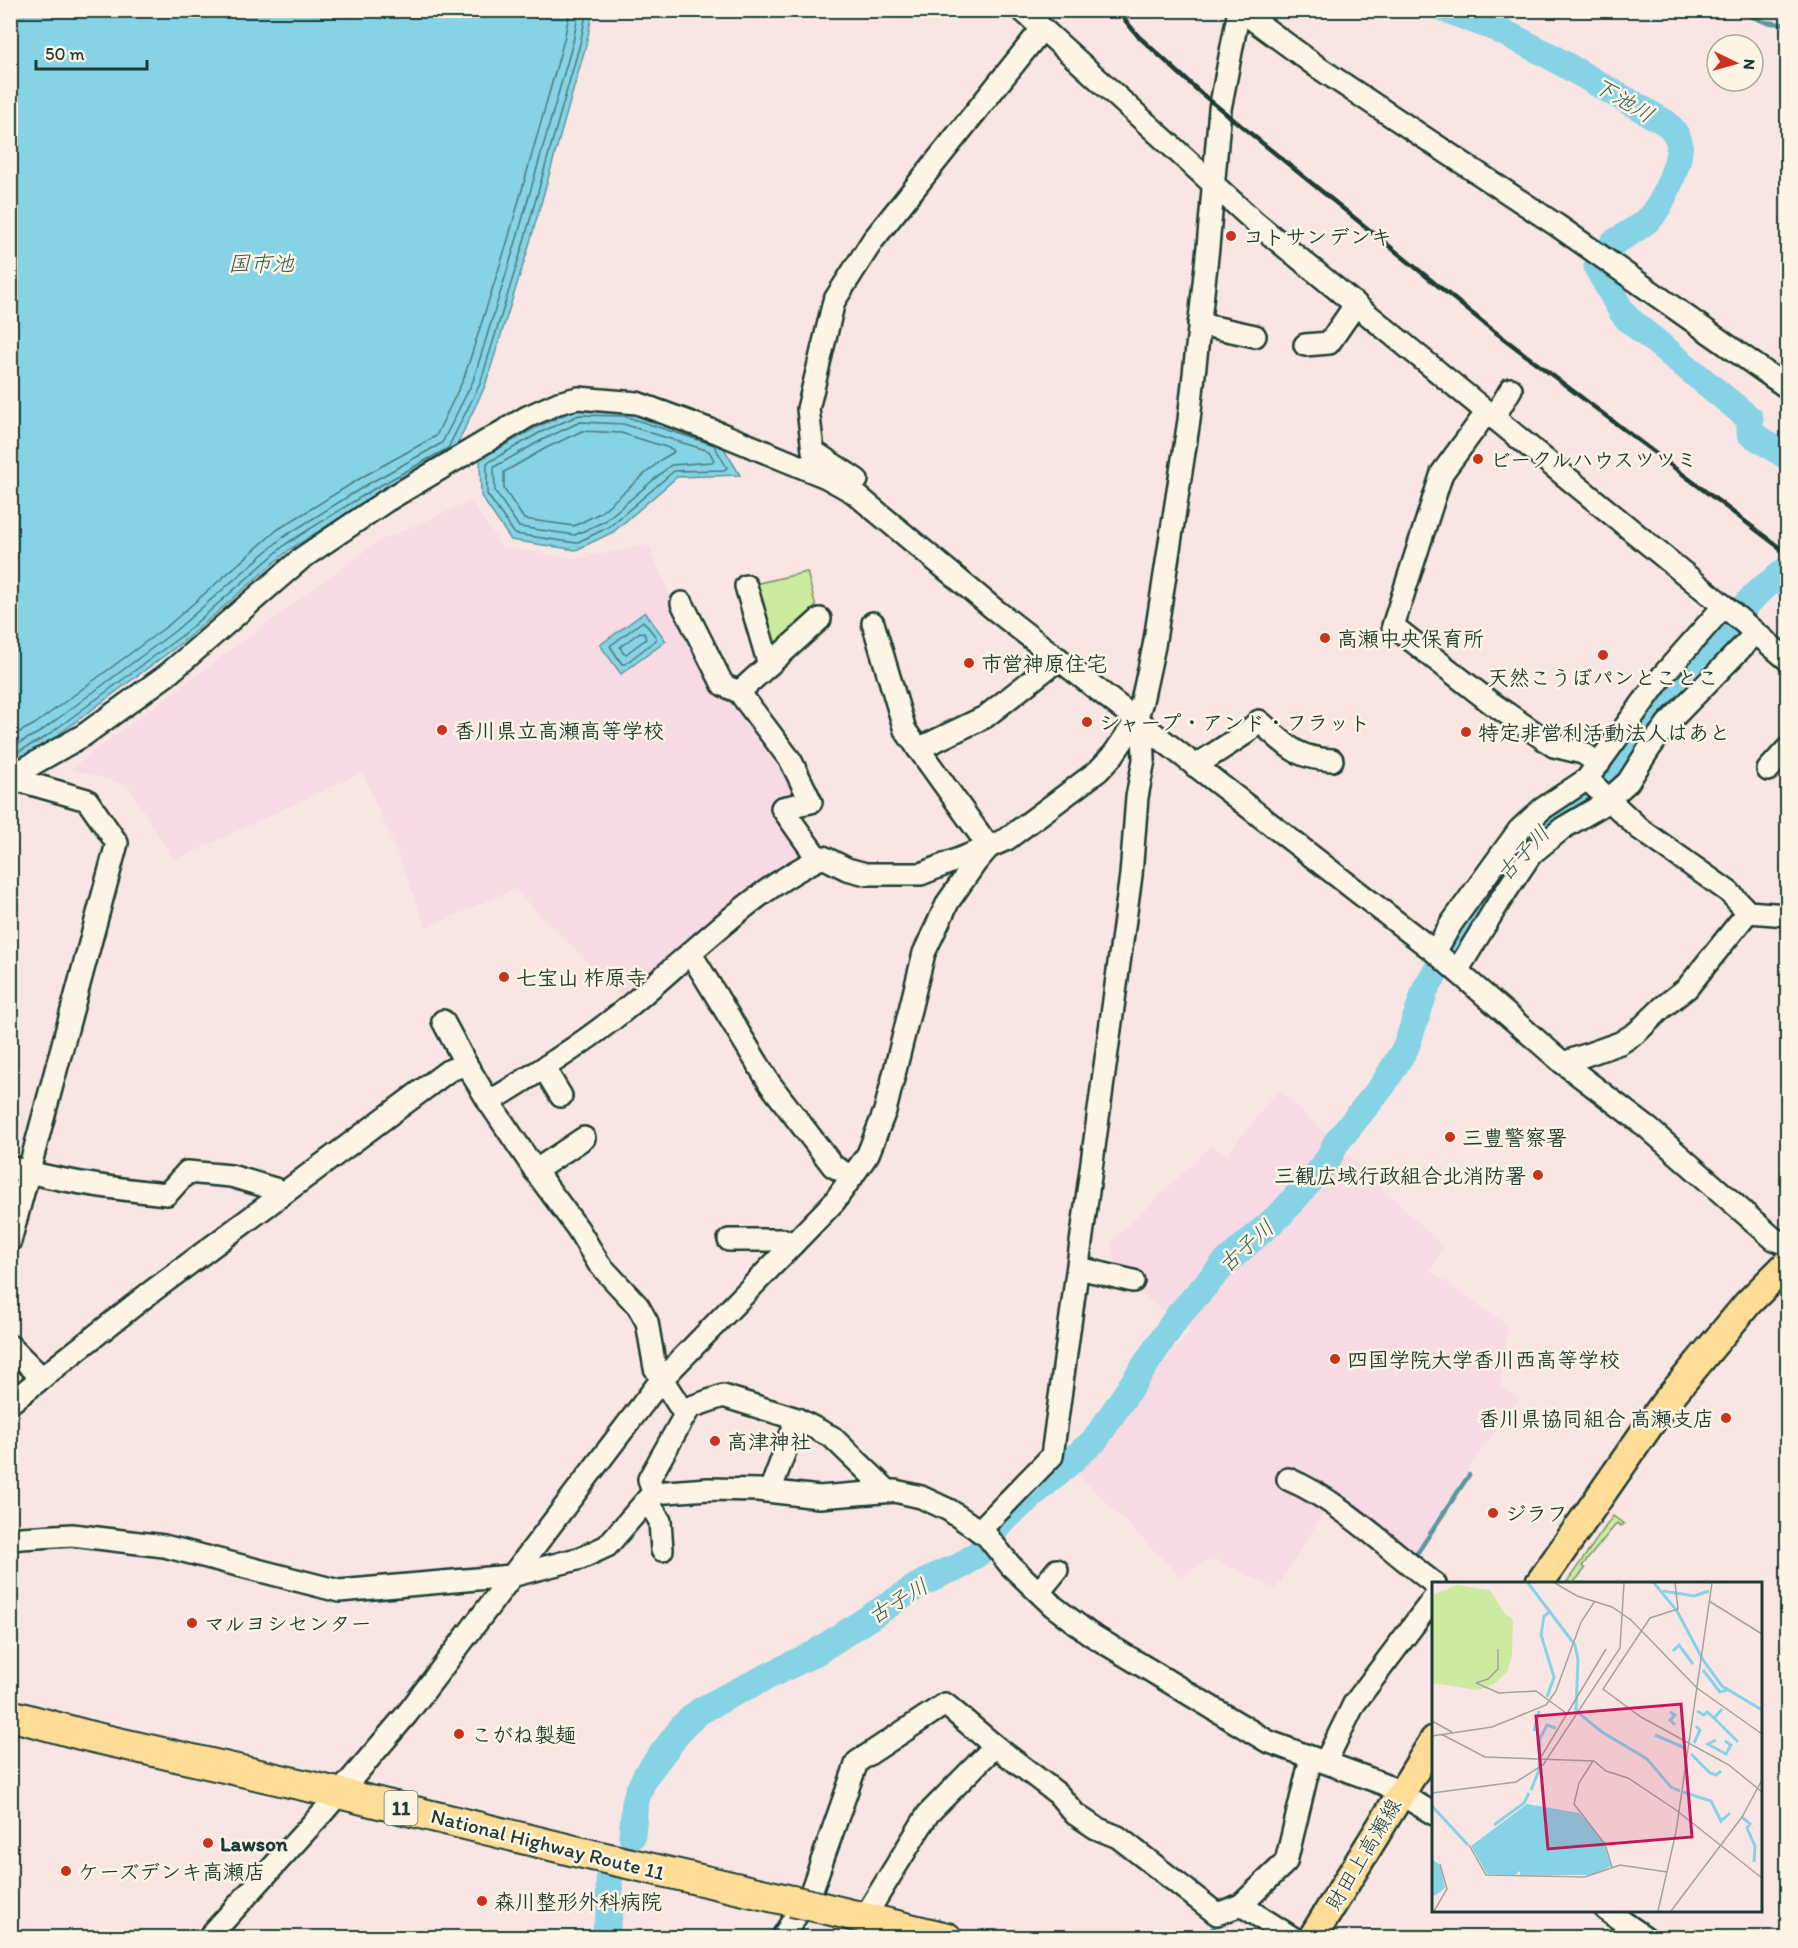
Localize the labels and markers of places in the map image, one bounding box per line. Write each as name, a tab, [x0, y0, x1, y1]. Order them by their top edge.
place label: コトサンデンキ	[1243, 224, 1392, 249]
marker: コトサンデンキ	[1224, 229, 1238, 243]
place label: ビークルハウスツツミ	[1490, 447, 1697, 472]
marker: ビークルハウスツツミ	[1471, 452, 1485, 466]
place label: 高瀬中央保育所	[1337, 626, 1484, 651]
marker: 高瀬中央保育所	[1318, 631, 1332, 645]
marker: 天然こうぼパンとことこ	[1596, 648, 1610, 662]
place label: 市営神原住宅	[981, 651, 1107, 676]
marker: 市営神原住宅	[962, 656, 976, 670]
place label: 天然こうぼパンとことこ	[1488, 665, 1719, 690]
place label: シャープ・アンド・フラット	[1099, 710, 1370, 735]
marker: シャープ・アンド・フラット	[1080, 715, 1094, 729]
place label: 香川県立高瀬高等学校	[454, 718, 664, 743]
place label: 特定非営利活動法人はあと	[1478, 720, 1730, 745]
marker: 香川県立高瀬高等学校	[435, 723, 449, 737]
marker: 特定非営利活動法人はあと	[1459, 725, 1473, 739]
place label: 七宝山 柞原寺	[516, 965, 647, 990]
marker: 七宝山 柞原寺	[497, 970, 511, 984]
place label: 三豊警察署	[1462, 1125, 1567, 1150]
marker: 三豊警察署	[1443, 1130, 1457, 1144]
place label: 三観広域行政組合北消防署	[1274, 1163, 1526, 1188]
marker: 三観広域行政組合北消防署	[1531, 1168, 1545, 1182]
place label: 四国学院大学香川西高等学校	[1347, 1347, 1620, 1372]
marker: 四国学院大学香川西高等学校	[1328, 1352, 1342, 1366]
place label: 香川県協同組合 高瀬支店	[1478, 1406, 1714, 1431]
marker: 香川県協同組合 高瀬支店	[1719, 1411, 1733, 1425]
place label: 高津神社	[727, 1429, 811, 1454]
marker: 高津神社	[708, 1434, 722, 1448]
place label: ジラフ	[1505, 1501, 1568, 1526]
marker: ジラフ	[1486, 1506, 1500, 1520]
place label: マルヨシセンター	[204, 1611, 372, 1636]
marker: マルヨシセンター	[185, 1616, 199, 1630]
place label: こがね製麺	[471, 1722, 576, 1747]
marker: こがね製麺	[452, 1727, 466, 1741]
place label: Lawson	[220, 1831, 288, 1856]
marker: Lawson	[201, 1836, 215, 1850]
place label: ケーズデンキ高瀬店	[78, 1859, 265, 1884]
marker: ケーズデンキ高瀬店	[59, 1864, 73, 1878]
place label: 森川整形外科病院	[494, 1889, 662, 1914]
marker: 森川整形外科病院	[475, 1894, 489, 1908]

